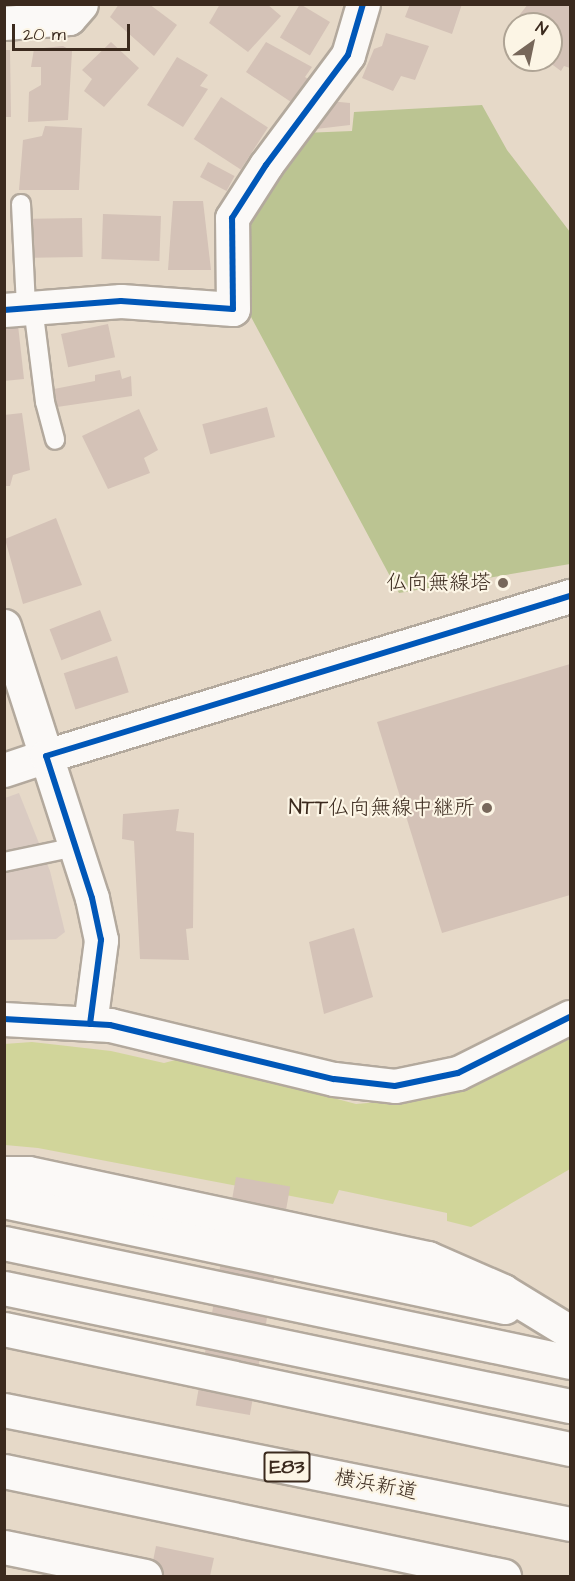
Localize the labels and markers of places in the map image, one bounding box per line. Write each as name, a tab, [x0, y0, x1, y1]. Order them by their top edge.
place label: 仏向無線塔	[386, 570, 491, 596]
marker: 仏向無線塔	[496, 576, 510, 590]
place label: NTT仏向無線中継所	[289, 795, 475, 821]
marker: NTT仏向無線中継所	[480, 801, 494, 815]

